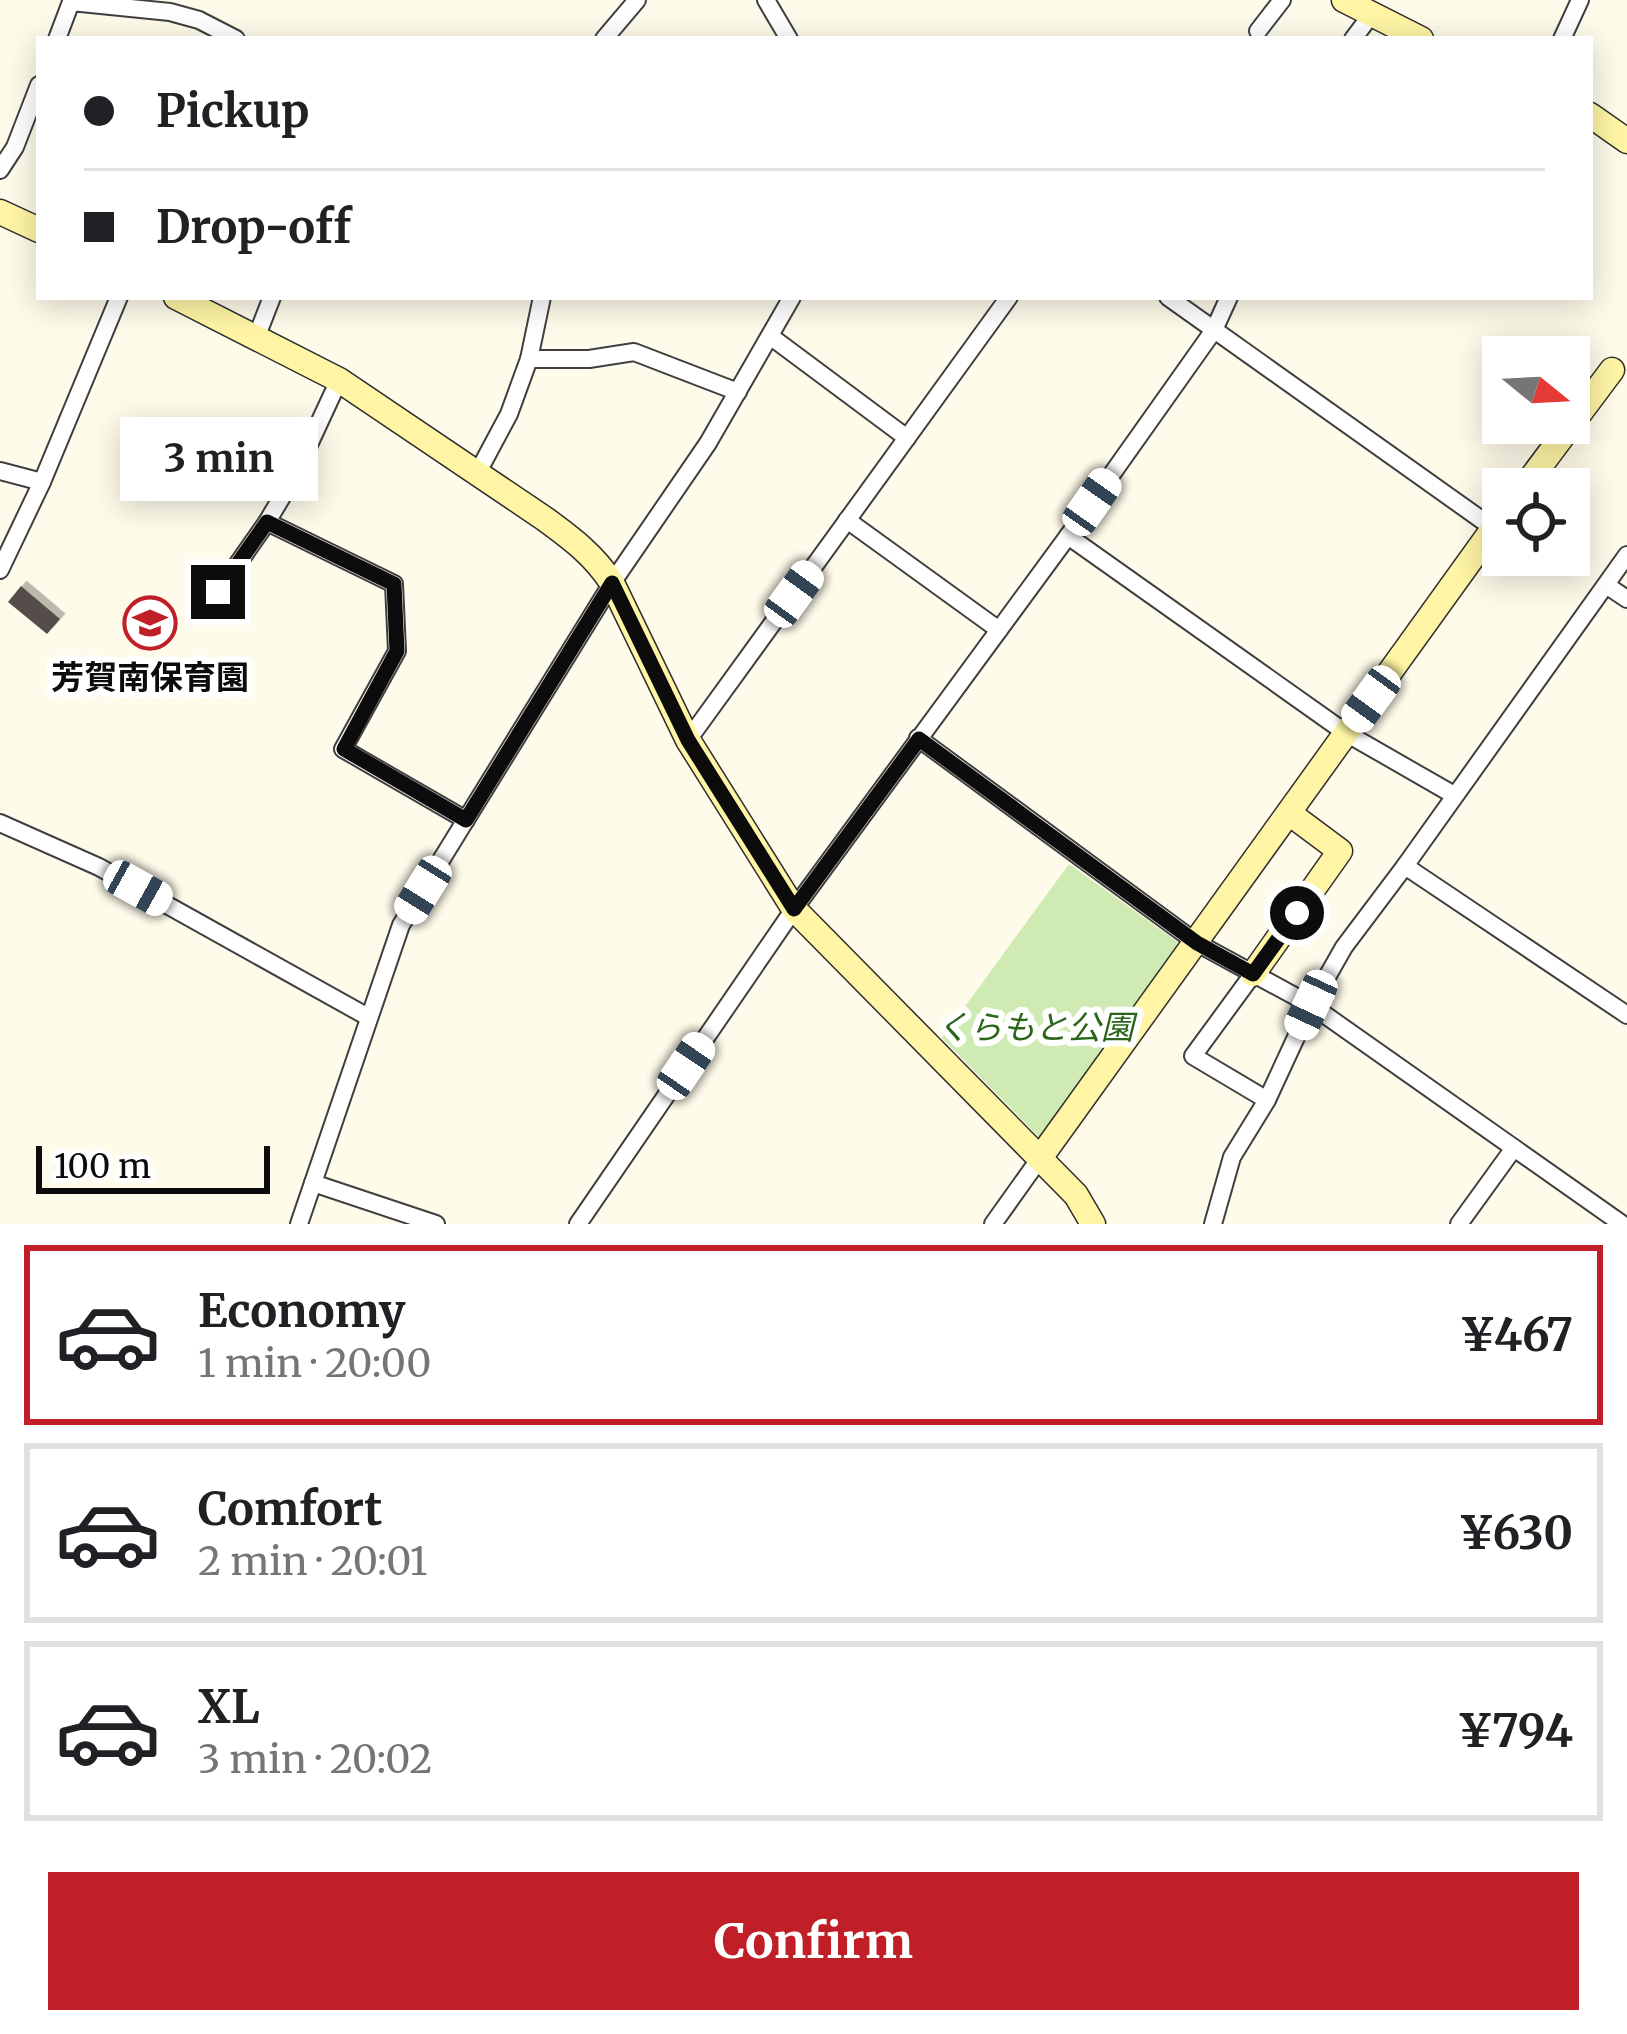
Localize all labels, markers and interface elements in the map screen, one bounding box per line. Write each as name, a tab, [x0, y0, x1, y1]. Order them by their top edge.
text: Pickup	[156, 83, 310, 139]
text: Drop-off	[156, 199, 351, 255]
north arrow	[1482, 336, 1590, 444]
map controls	[1482, 336, 1590, 576]
callout: 3 min	[119, 418, 317, 502]
text: 3 min	[164, 434, 274, 483]
car	[1057, 462, 1127, 542]
button: locate	[1482, 468, 1590, 576]
car	[758, 554, 830, 634]
route end	[191, 565, 245, 619]
school or university icon: 芳賀南保育園	[122, 595, 178, 651]
place label: 芳賀南保育園	[51, 657, 249, 698]
car	[1335, 659, 1407, 739]
car	[389, 850, 457, 930]
car	[98, 855, 178, 921]
route start	[1270, 886, 1324, 940]
car	[1279, 965, 1343, 1045]
park label: くらもと公園	[936, 1007, 1138, 1048]
car	[651, 1026, 721, 1106]
scale bar	[36, 1140, 270, 1193]
text: 100 m	[54, 1146, 151, 1187]
icon: car	[54, 1281, 162, 1389]
text: Economy	[198, 1283, 406, 1339]
text: ¥467	[1460, 1307, 1573, 1363]
text: 1 min · 20:00	[198, 1339, 431, 1388]
icon: car	[54, 1479, 162, 1587]
text: Comfort	[198, 1481, 382, 1537]
text: ¥630	[1458, 1505, 1573, 1561]
text: 2 min · 20:01	[198, 1537, 428, 1586]
icon: car	[54, 1677, 162, 1785]
text: XL	[198, 1679, 260, 1735]
text: ¥794	[1457, 1703, 1573, 1759]
text: 3 min · 20:02	[198, 1735, 433, 1784]
button: Confirm	[48, 1872, 1579, 2010]

